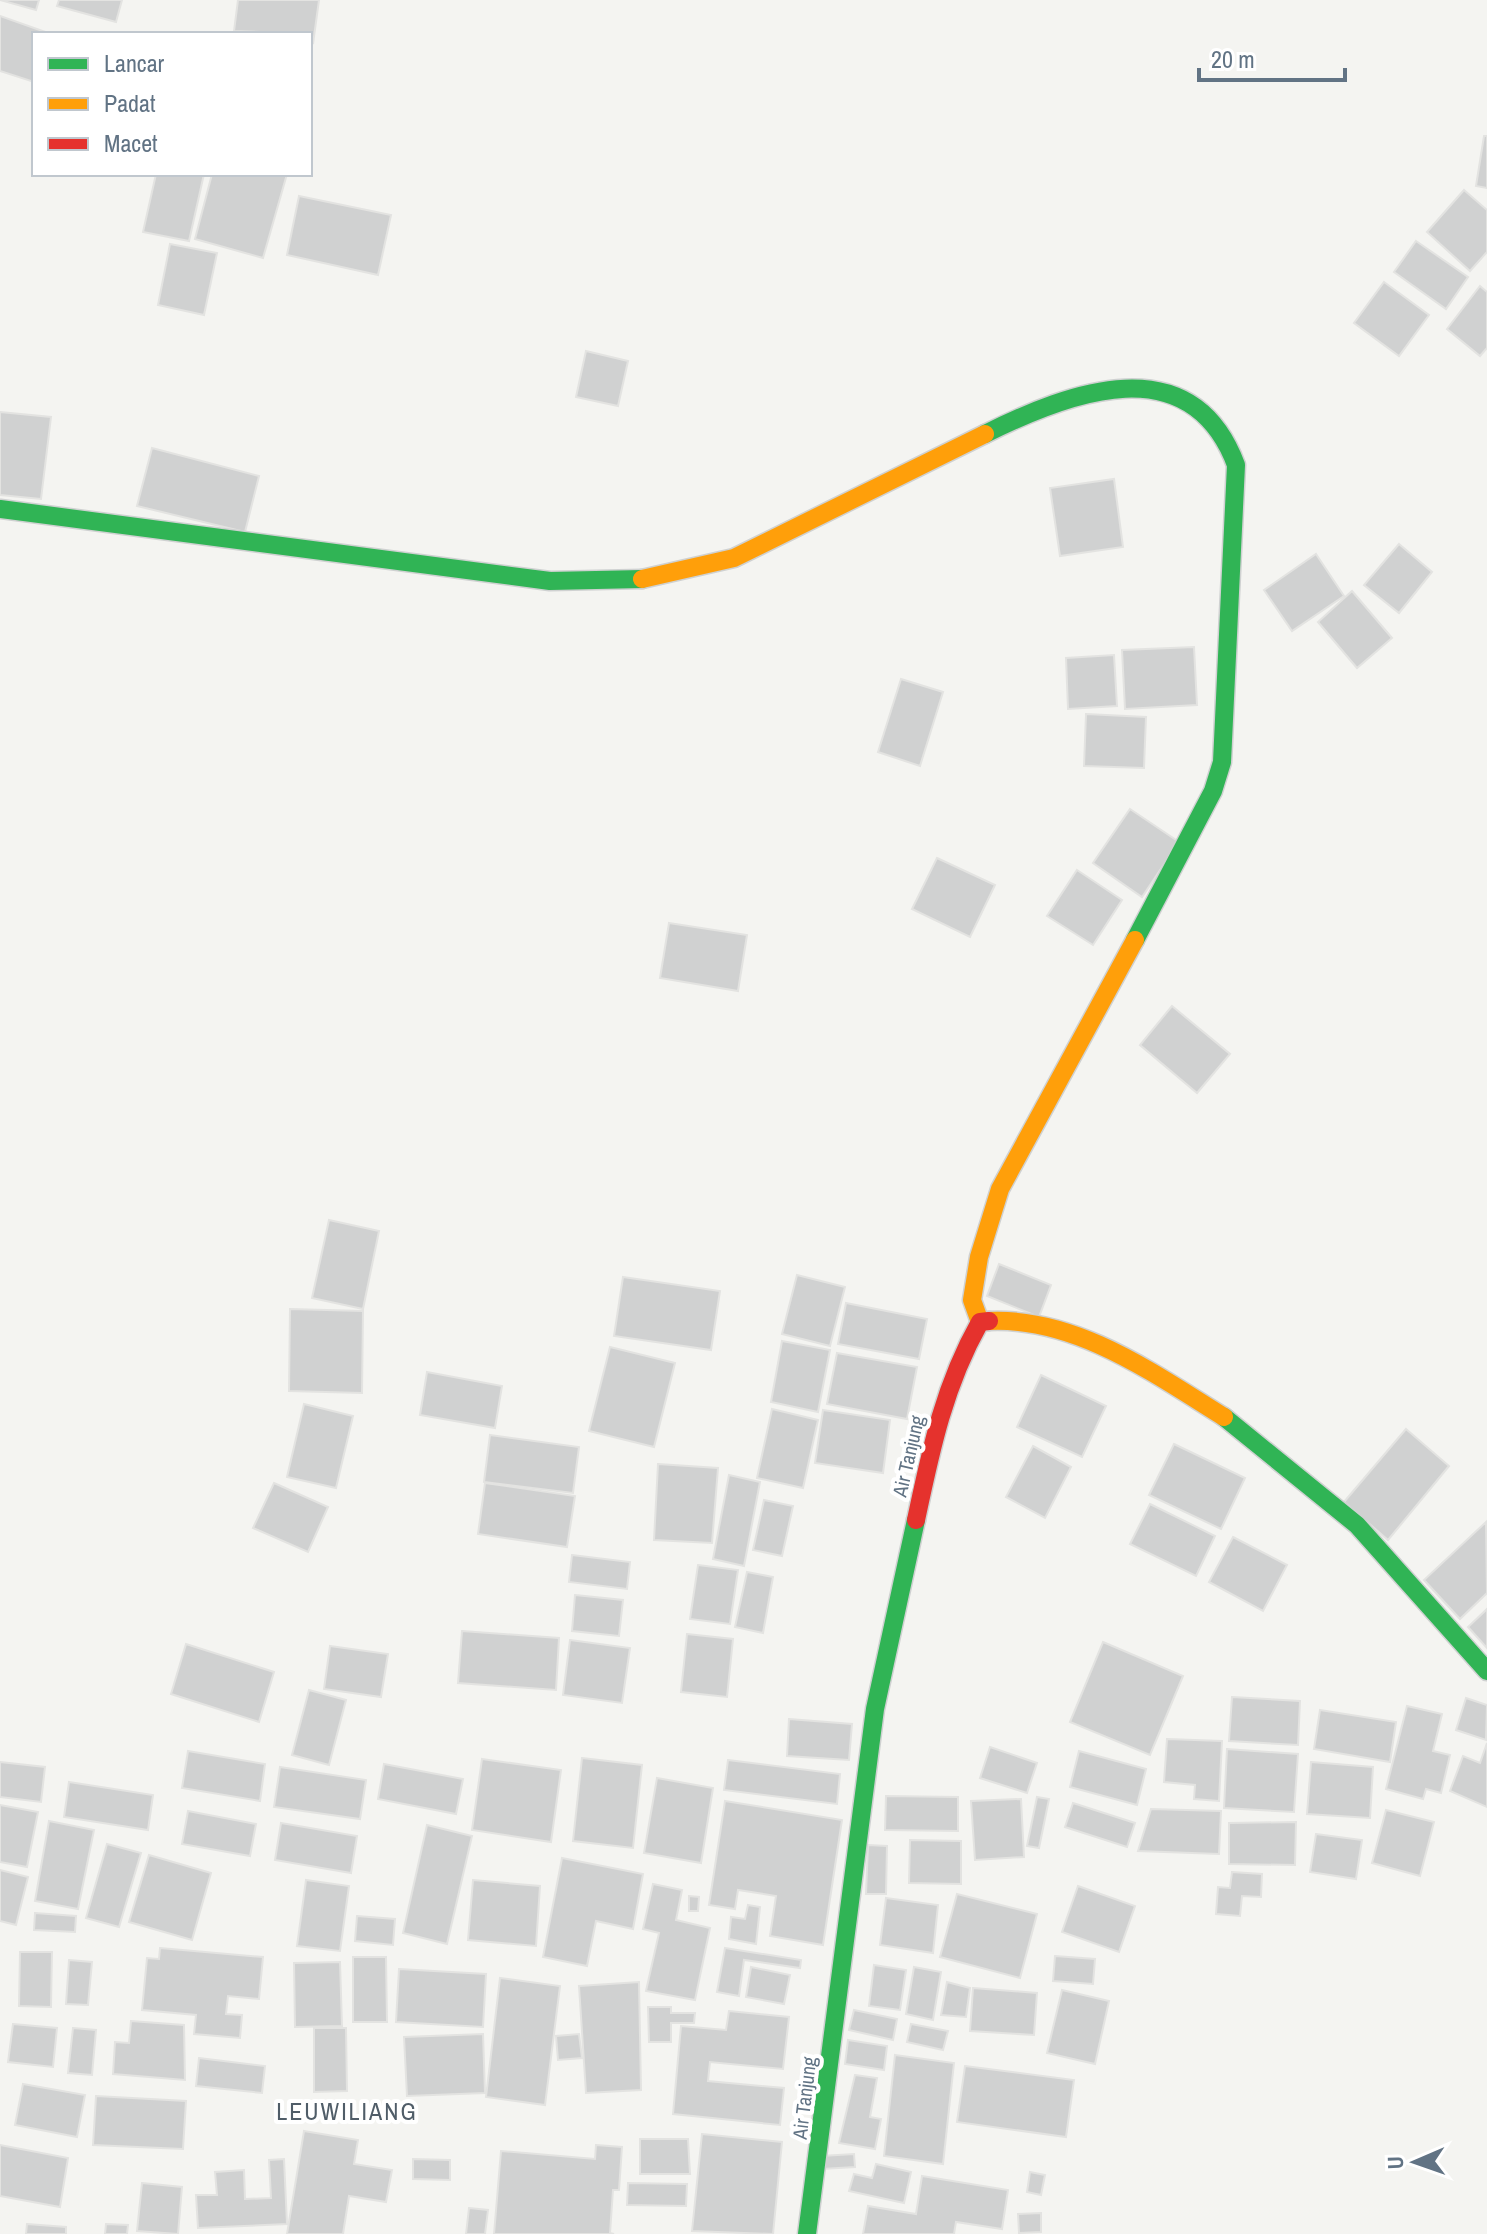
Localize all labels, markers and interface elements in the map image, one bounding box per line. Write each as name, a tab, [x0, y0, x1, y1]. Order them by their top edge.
legend	[32, 32, 312, 176]
scale bar	[1199, 32, 1345, 82]
text: 20 m	[1211, 43, 1255, 75]
text: Lancar	[104, 47, 165, 79]
text: Padat	[104, 87, 156, 119]
text: Macet	[104, 127, 158, 159]
street label: Air Tanjung	[885, 1413, 930, 1500]
street label: Air Tanjung	[785, 2055, 822, 2142]
district label: LEUWILIANG	[276, 2095, 418, 2127]
north arrow	[1375, 2122, 1455, 2202]
text: U	[1380, 2156, 1410, 2170]

